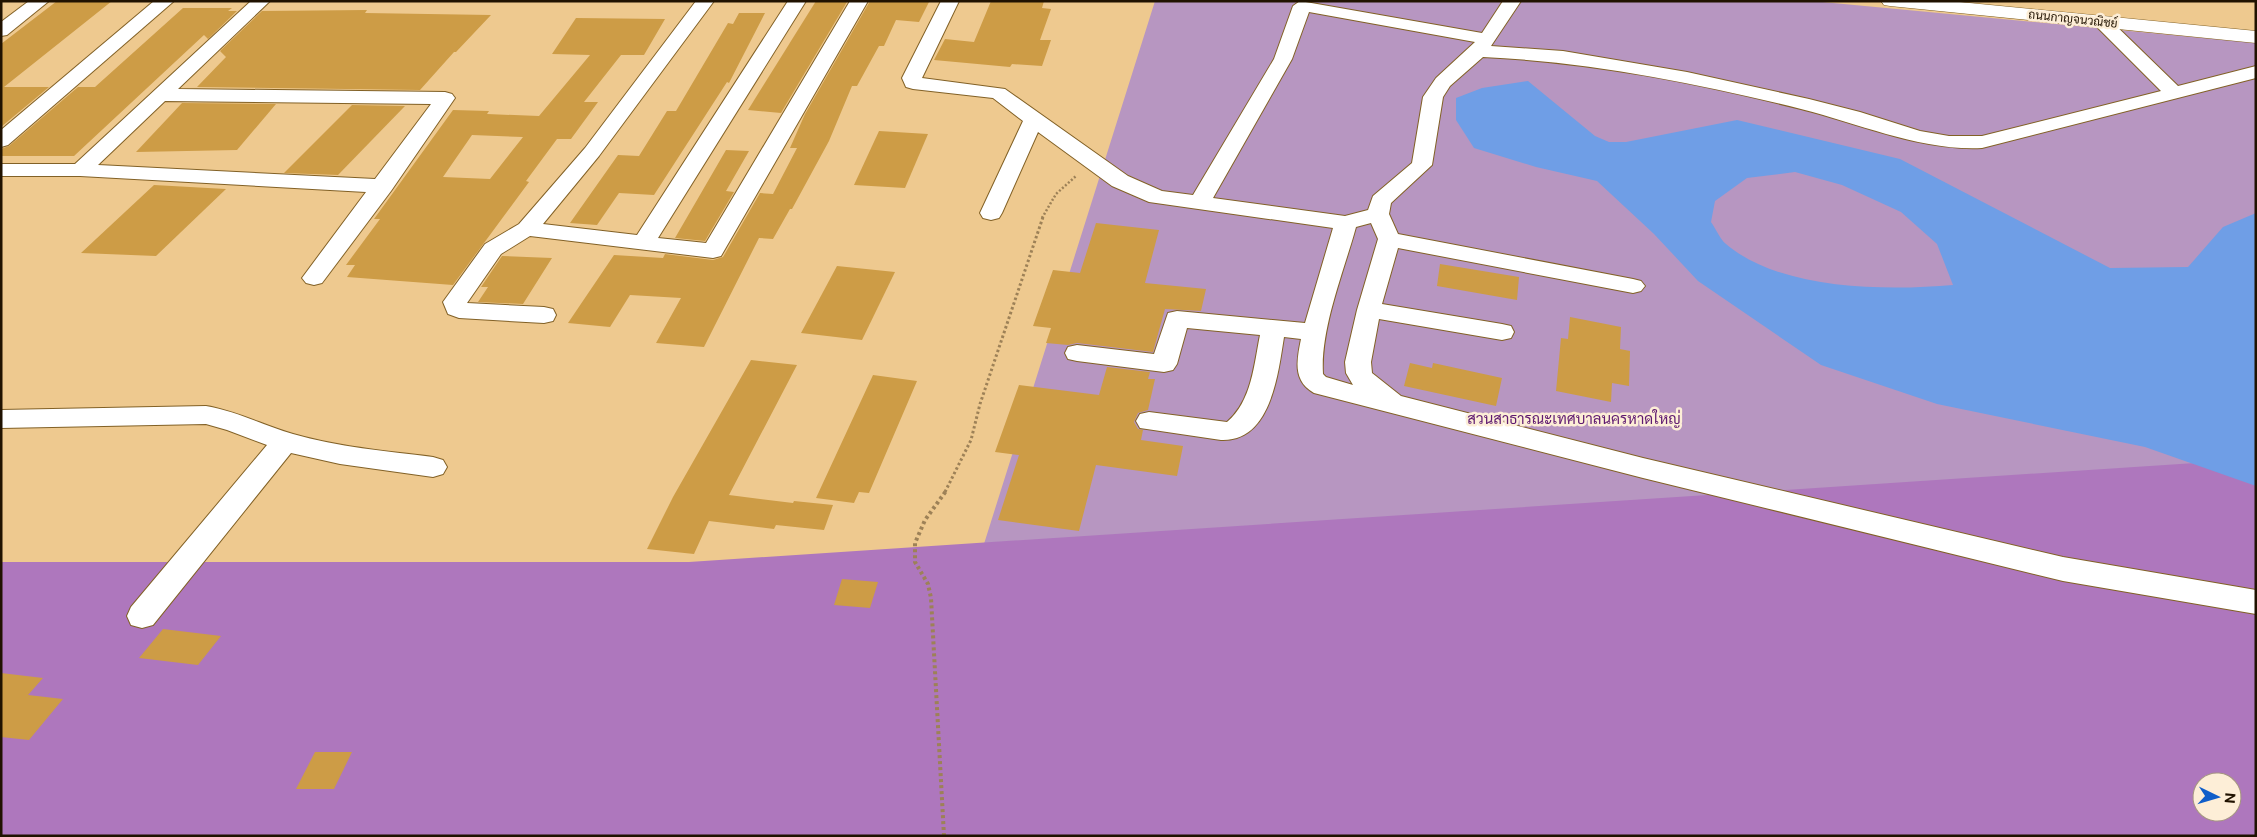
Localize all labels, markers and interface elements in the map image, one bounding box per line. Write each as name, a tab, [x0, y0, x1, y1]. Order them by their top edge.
street label: ถนนกาญจนวณิชย์	[2028, 6, 2118, 31]
park label: สวนสาธารณะเทศบาลนครหาดใหญ่	[1467, 409, 1681, 428]
north arrow	[2192, 772, 2242, 822]
text: N	[2222, 792, 2238, 804]

